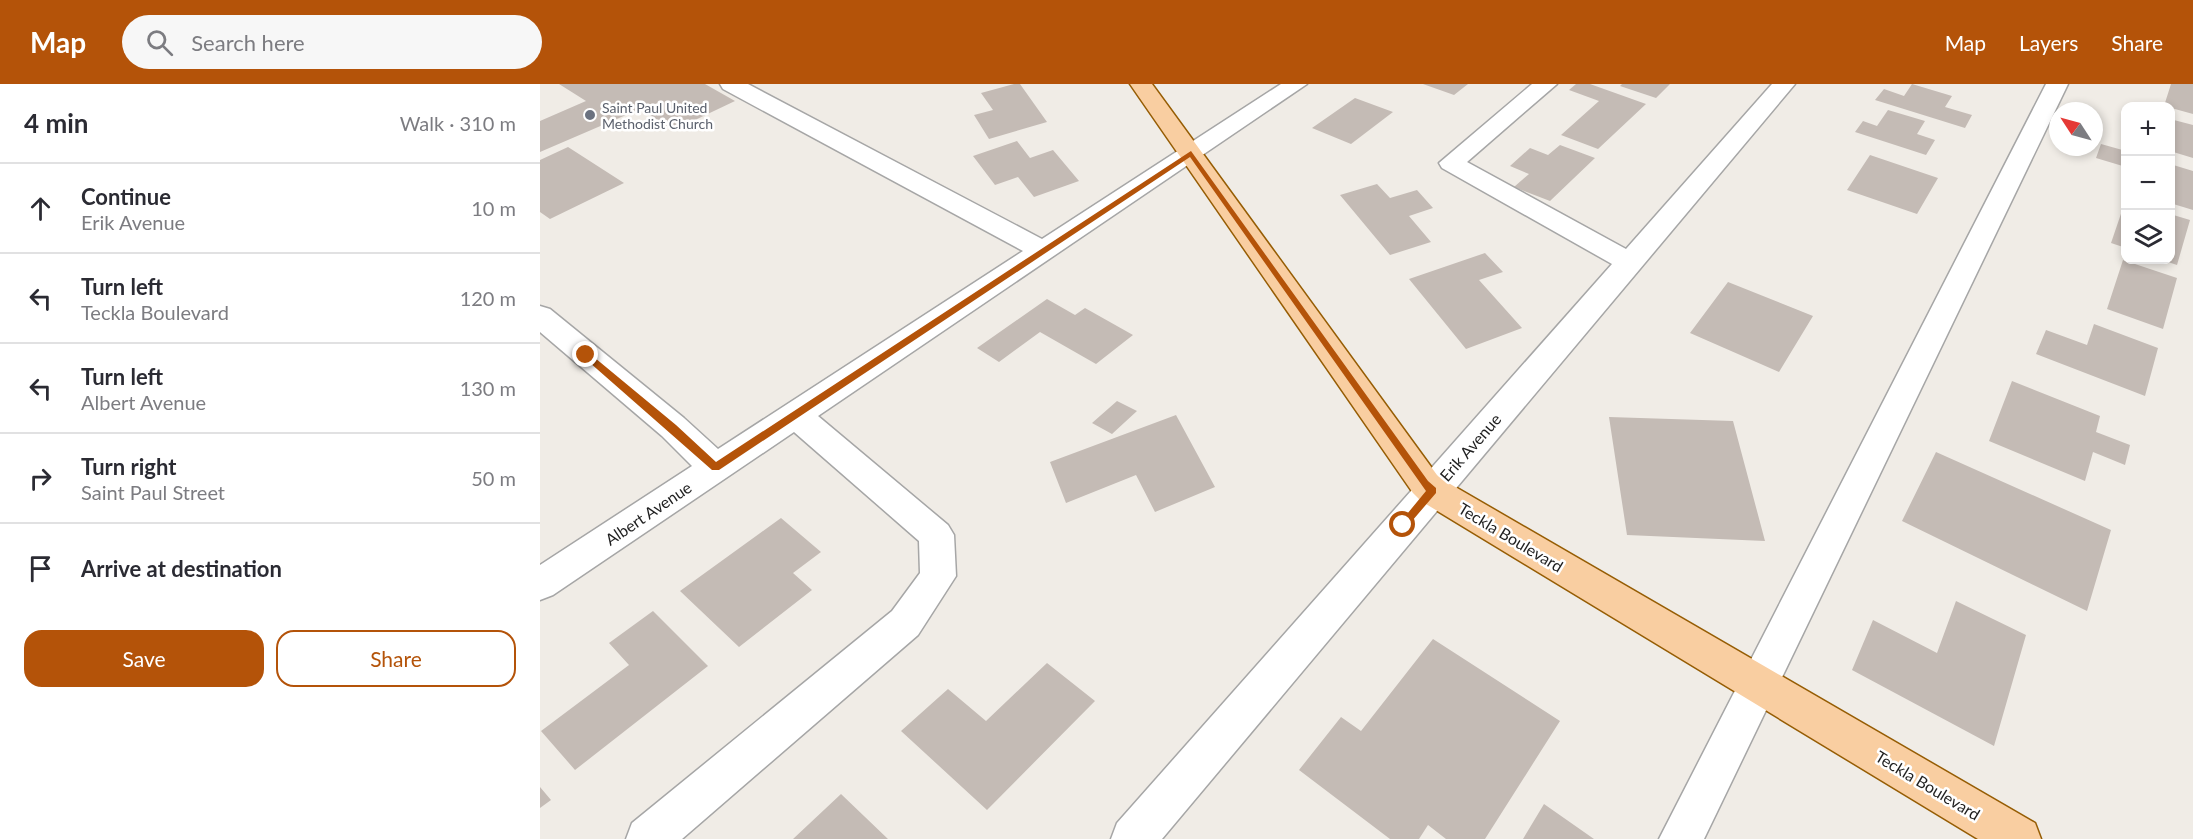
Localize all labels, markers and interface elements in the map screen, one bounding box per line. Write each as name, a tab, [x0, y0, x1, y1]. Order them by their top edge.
search box	[122, 15, 542, 69]
text: Map	[30, 25, 86, 59]
icon: search	[143, 26, 176, 59]
text: Search here	[191, 29, 305, 56]
text: Map	[1945, 30, 1986, 55]
text: Layers	[2019, 30, 2078, 55]
text: Share	[2111, 30, 2163, 55]
place label: Saint Paul United Methodist Church	[602, 99, 713, 132]
north arrow	[2049, 102, 2103, 156]
map controls	[2121, 102, 2175, 264]
button: +	[2121, 102, 2175, 156]
text: 4 min	[24, 107, 88, 139]
marker: Saint Paul United Methodist Church	[583, 108, 597, 122]
text: Walk · 310 m	[400, 111, 516, 135]
button: −	[2121, 156, 2175, 210]
text: Continue	[81, 183, 171, 210]
icon: ahead	[24, 192, 57, 225]
text: 10 m	[471, 196, 516, 220]
text: Erik Avenue	[81, 210, 185, 234]
button: layers	[2121, 210, 2175, 264]
text: Turn left	[81, 273, 163, 300]
icon: left	[24, 282, 57, 315]
text: 120 m	[460, 286, 516, 310]
text: Teckla Boulevard	[81, 300, 229, 324]
route end	[572, 341, 598, 367]
text: Turn left	[81, 363, 163, 390]
icon: left	[24, 372, 57, 405]
text: 130 m	[460, 376, 516, 400]
text: Albert Avenue	[81, 390, 206, 414]
street label: Erik Avenue	[1435, 409, 1505, 485]
text: Turn right	[81, 453, 176, 480]
icon: right	[24, 462, 57, 495]
text: 50 m	[471, 466, 516, 490]
street label: Albert Avenue	[601, 477, 695, 549]
text: Saint Paul Street	[81, 480, 225, 504]
street label: Teckla Boulevard	[1455, 498, 1567, 576]
route start	[1389, 511, 1415, 537]
icon: arrive	[24, 552, 57, 585]
text: Arrive at destination	[81, 555, 282, 582]
button: Save	[24, 630, 264, 687]
button: Share	[276, 630, 516, 687]
street label: Teckla Boulevard	[1872, 746, 1984, 824]

